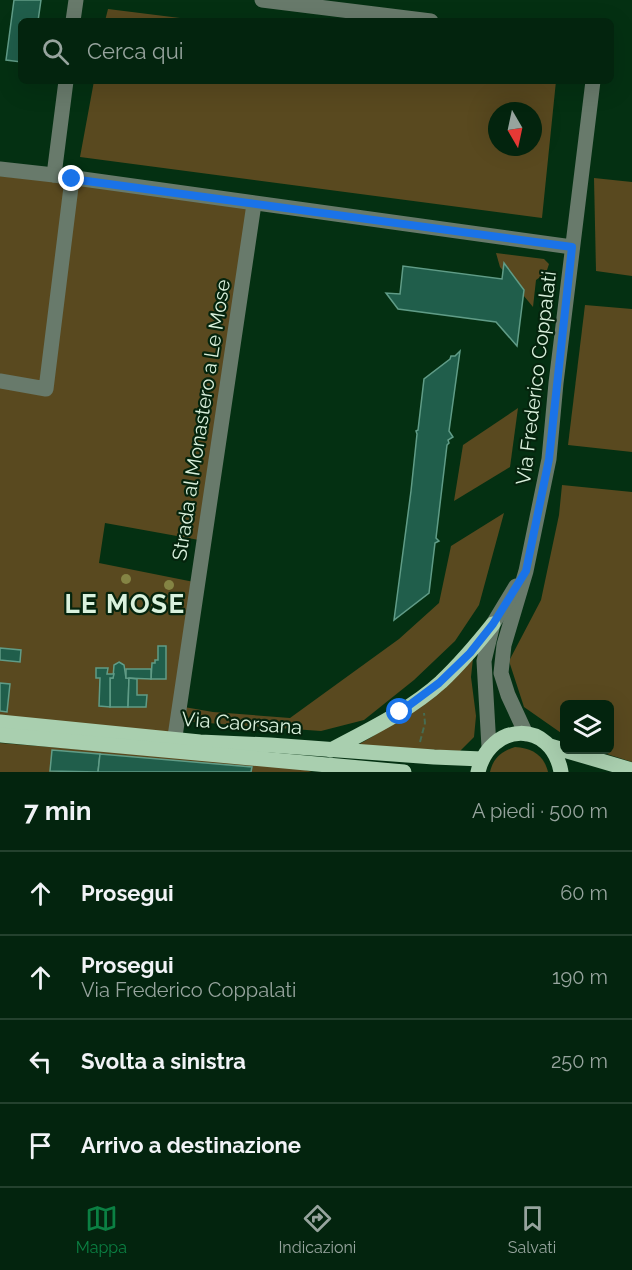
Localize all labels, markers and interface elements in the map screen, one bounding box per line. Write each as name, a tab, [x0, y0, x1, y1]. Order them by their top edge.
search box	[18, 18, 614, 84]
icon: search	[39, 35, 72, 68]
text: Cerca qui	[87, 38, 184, 64]
north arrow	[488, 102, 542, 156]
route end	[58, 165, 84, 191]
street label: Via Frederico Coppalati	[511, 270, 561, 486]
street label: Strada al Monastero a Le Mose	[167, 278, 235, 562]
district label: LE MOSE	[64, 589, 186, 619]
route start	[386, 698, 412, 724]
map controls	[560, 700, 614, 754]
button: layers	[560, 700, 614, 754]
street label: Via Caorsana	[181, 707, 303, 739]
text: 7 min	[24, 796, 91, 826]
text: A piedi · 500 m	[472, 799, 608, 823]
icon: ahead	[24, 877, 57, 910]
text: Prosegui	[81, 880, 174, 906]
text: 60 m	[560, 881, 608, 905]
text: Prosegui	[81, 952, 174, 978]
icon: ahead	[24, 961, 57, 994]
text: 190 m	[552, 965, 608, 989]
text: Via Frederico Coppalati	[81, 978, 296, 1002]
icon: left	[24, 1045, 57, 1078]
text: Svolta a sinistra	[81, 1048, 246, 1074]
text: 250 m	[551, 1049, 608, 1073]
icon: arrive	[24, 1129, 57, 1162]
text: Arrivo a destinazione	[81, 1132, 301, 1158]
tab: Mappa	[76, 1202, 127, 1257]
tab: Indicazioni	[278, 1202, 356, 1257]
tab: Salvati	[508, 1202, 556, 1257]

